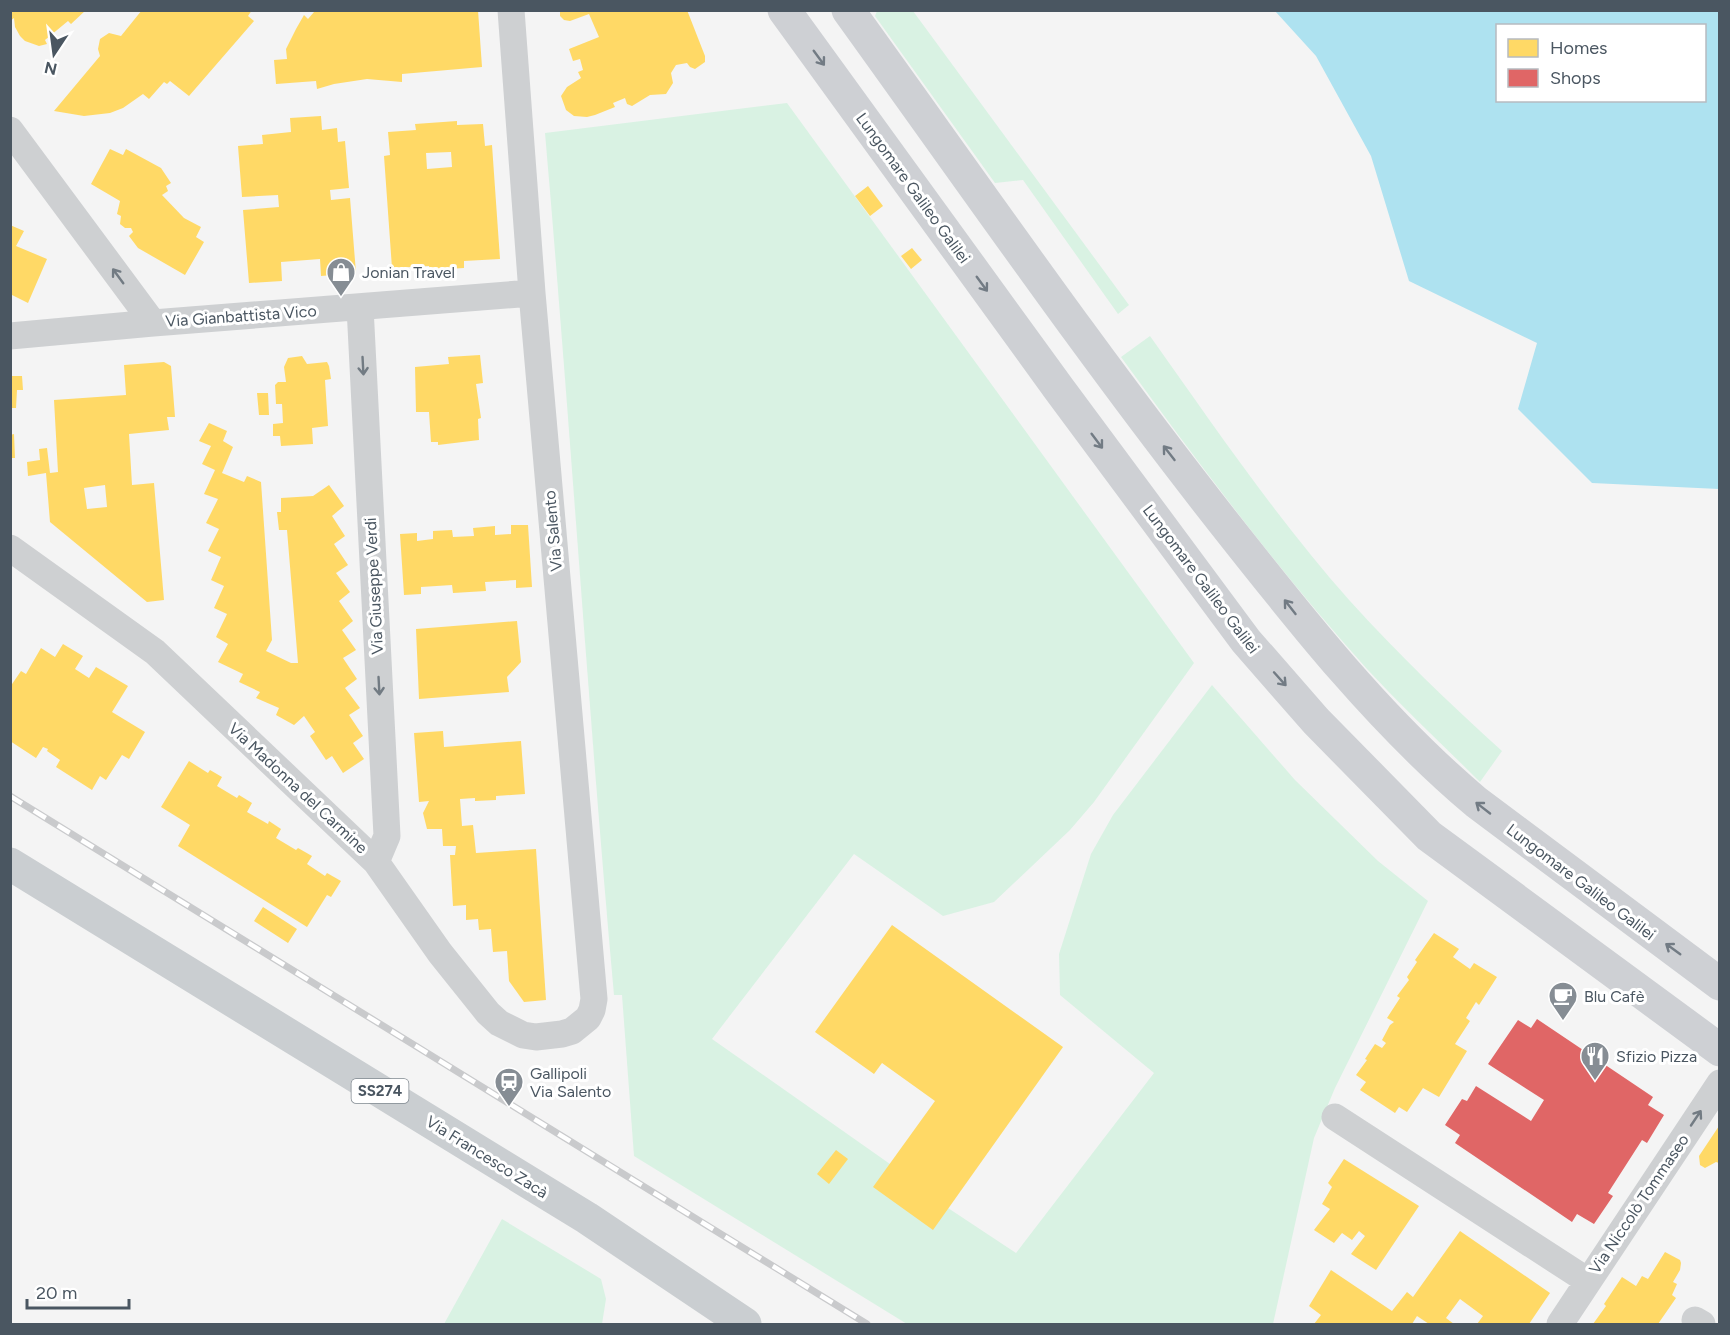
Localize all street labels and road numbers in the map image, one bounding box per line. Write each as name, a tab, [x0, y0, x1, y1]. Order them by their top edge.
street label: Lungomare Galileo Galilei	[852, 109, 974, 267]
street label: Via Gianbattista Vico	[165, 301, 317, 331]
street label: Via Salento	[540, 490, 566, 572]
street label: Lungomare Galileo Galilei	[1139, 501, 1263, 657]
street label: Via Giuseppe Verdi	[361, 517, 387, 655]
street label: Via Madonna del Carmine	[225, 719, 372, 857]
street label: Lungomare Galileo Galilei	[1503, 820, 1659, 944]
road number: SS274	[352, 1079, 409, 1103]
street label: Via Francesco Zacà	[423, 1112, 551, 1202]
street label: Via Niccolò Tommaseo	[1585, 1131, 1693, 1277]

